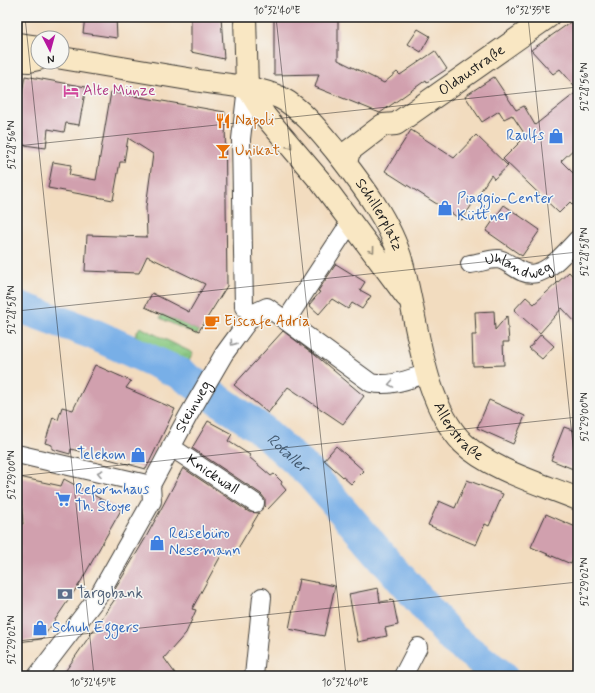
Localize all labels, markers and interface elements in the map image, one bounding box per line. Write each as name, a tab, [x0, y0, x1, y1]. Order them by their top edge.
text: 10°32'40"E	[254, 4, 300, 18]
text: 10°32'35"E	[506, 4, 551, 18]
north arrow	[30, 30, 70, 70]
street label: Oldaustraße	[435, 40, 509, 101]
text: N	[47, 52, 55, 66]
text: 52°28'56"N	[578, 62, 592, 112]
place label: Alte Münze	[83, 81, 155, 101]
hotel icon: Alte Münze	[62, 82, 80, 100]
place label: Napoli	[235, 111, 274, 131]
restaurant icon: Napoli	[214, 112, 232, 130]
text: 52°28'56"N	[5, 120, 19, 170]
place label: Raulfs	[506, 126, 544, 146]
shop icon: Raulfs	[547, 127, 565, 145]
place label: Unikat	[235, 141, 280, 161]
one-way arrow	[286, 141, 293, 148]
bar icon: Unikat	[214, 142, 232, 160]
street label: Schillerplatz	[350, 174, 407, 254]
place label: Piaggio-Center Küttner	[457, 189, 554, 226]
shop icon: Piaggio-Center Küttner	[436, 199, 454, 217]
text: 52°28'58"N	[578, 227, 592, 276]
one-way arrow	[368, 245, 375, 252]
street label: Uhlandweg	[483, 249, 557, 284]
text: 52°28'58"N	[5, 285, 19, 334]
place label: Eiscafe Adria	[224, 312, 310, 332]
cafe icon: Eiscafe Adria	[203, 313, 221, 331]
one-way arrow	[230, 338, 237, 345]
street label: Steinweg	[171, 377, 217, 436]
one-way arrow	[387, 379, 394, 388]
text: 52°29'00"N	[578, 392, 592, 442]
street label: Allerstraße	[428, 399, 487, 466]
water label: Rotaller	[262, 429, 315, 479]
place label: Telekom	[77, 445, 126, 465]
shop icon: Telekom	[129, 446, 147, 464]
text: 52°29'00"N	[5, 450, 19, 500]
street label: Knickwall	[182, 450, 243, 500]
one-way arrow	[96, 470, 103, 478]
place label: Reformhaus Th. Stoye	[75, 480, 150, 517]
supermarket icon: Reformhaus Th. Stoye	[54, 490, 72, 508]
place label: Reisebüro Nesemann	[169, 524, 241, 561]
shop icon: Reisebüro Nesemann	[148, 534, 166, 552]
text: 52°29'02"N	[578, 557, 592, 606]
place label: Targobank	[77, 584, 143, 605]
bank icon: Targobank	[56, 585, 74, 603]
text: 52°29'02"N	[5, 615, 19, 664]
place label: Schuh Eggers	[52, 618, 139, 639]
shop icon: Schuh Eggers	[31, 619, 49, 637]
text: 10°32'45"E	[70, 676, 116, 690]
text: 10°32'40"E	[322, 676, 368, 690]

